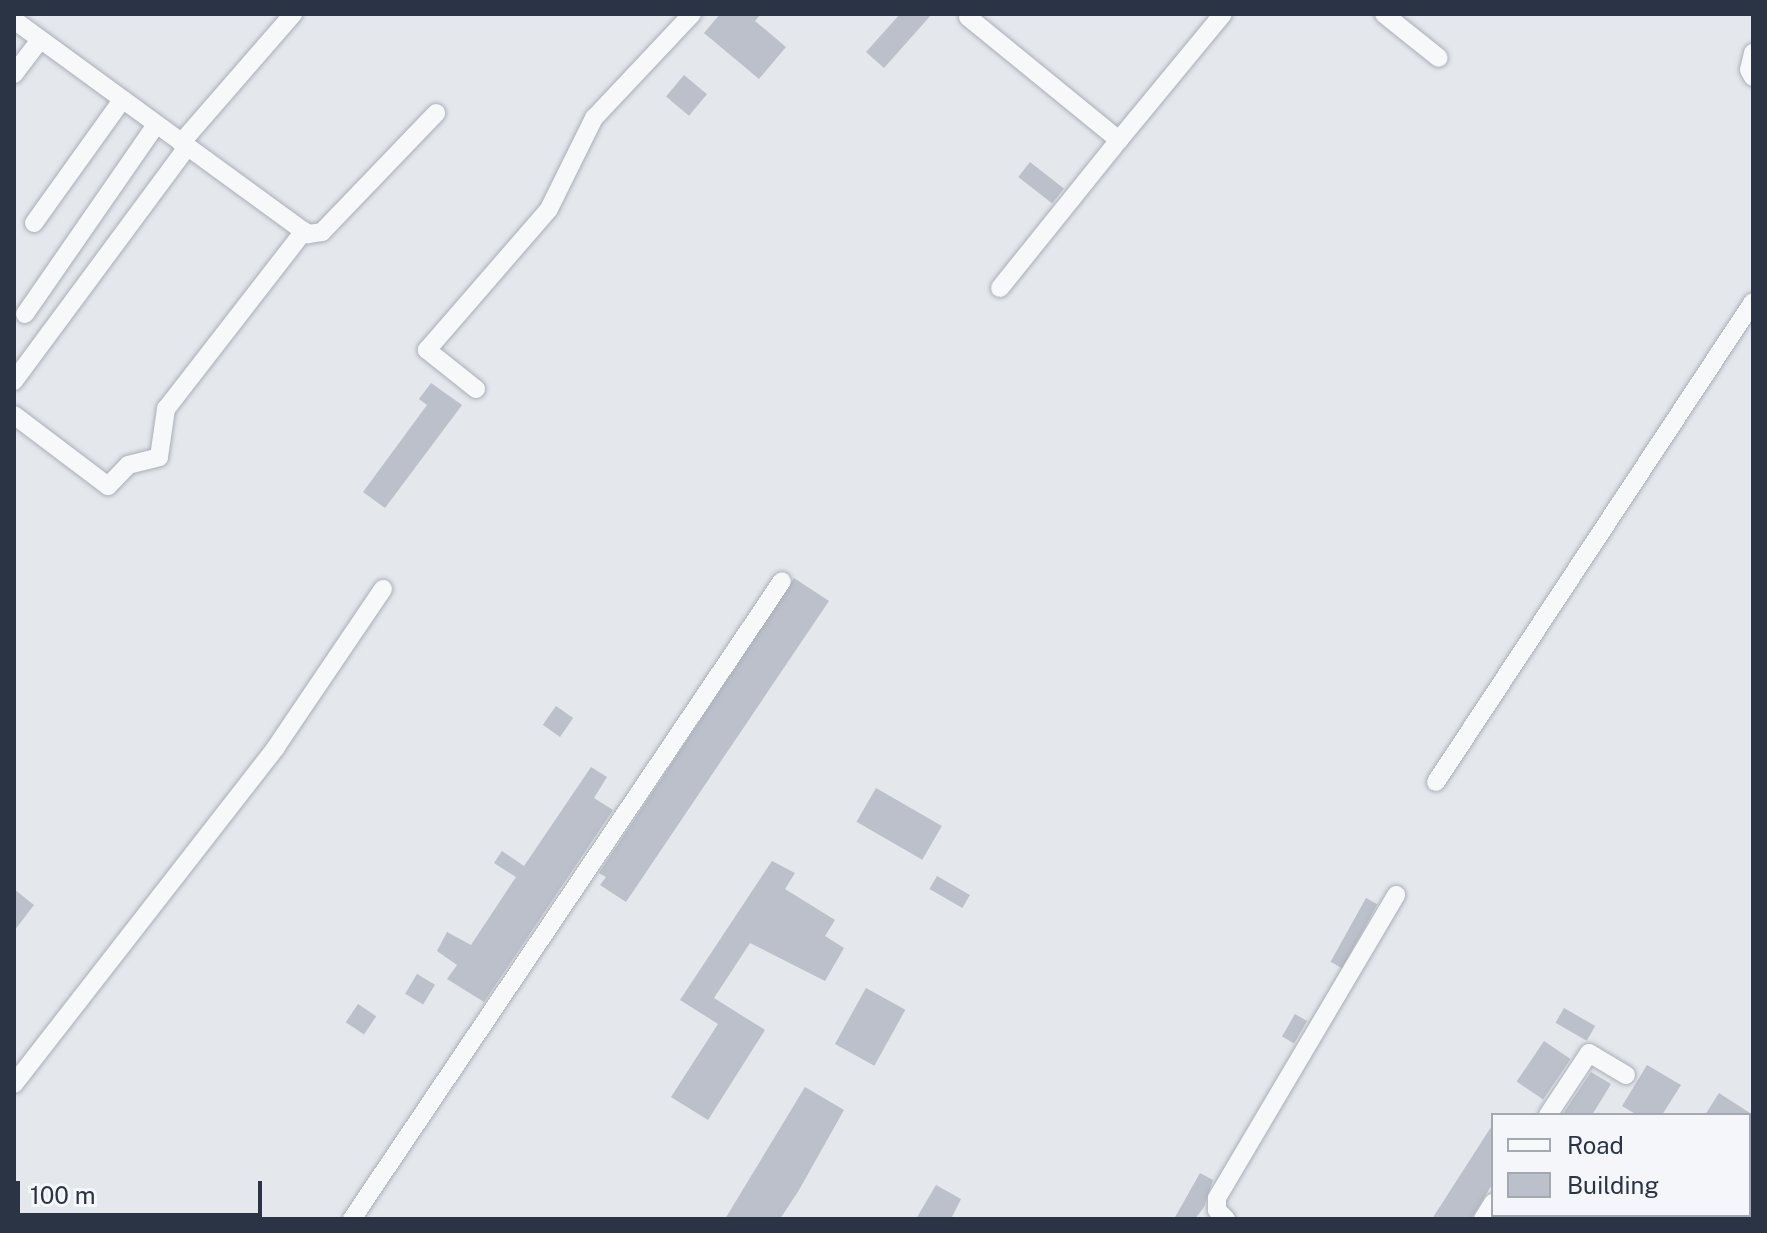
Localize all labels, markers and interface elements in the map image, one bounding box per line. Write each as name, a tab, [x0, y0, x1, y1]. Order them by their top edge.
legend	[1491, 1113, 1751, 1217]
text: Road	[1567, 1131, 1624, 1159]
scale bar	[20, 1165, 266, 1215]
text: Building	[1567, 1171, 1659, 1199]
text: 100 m	[30, 1181, 96, 1209]

